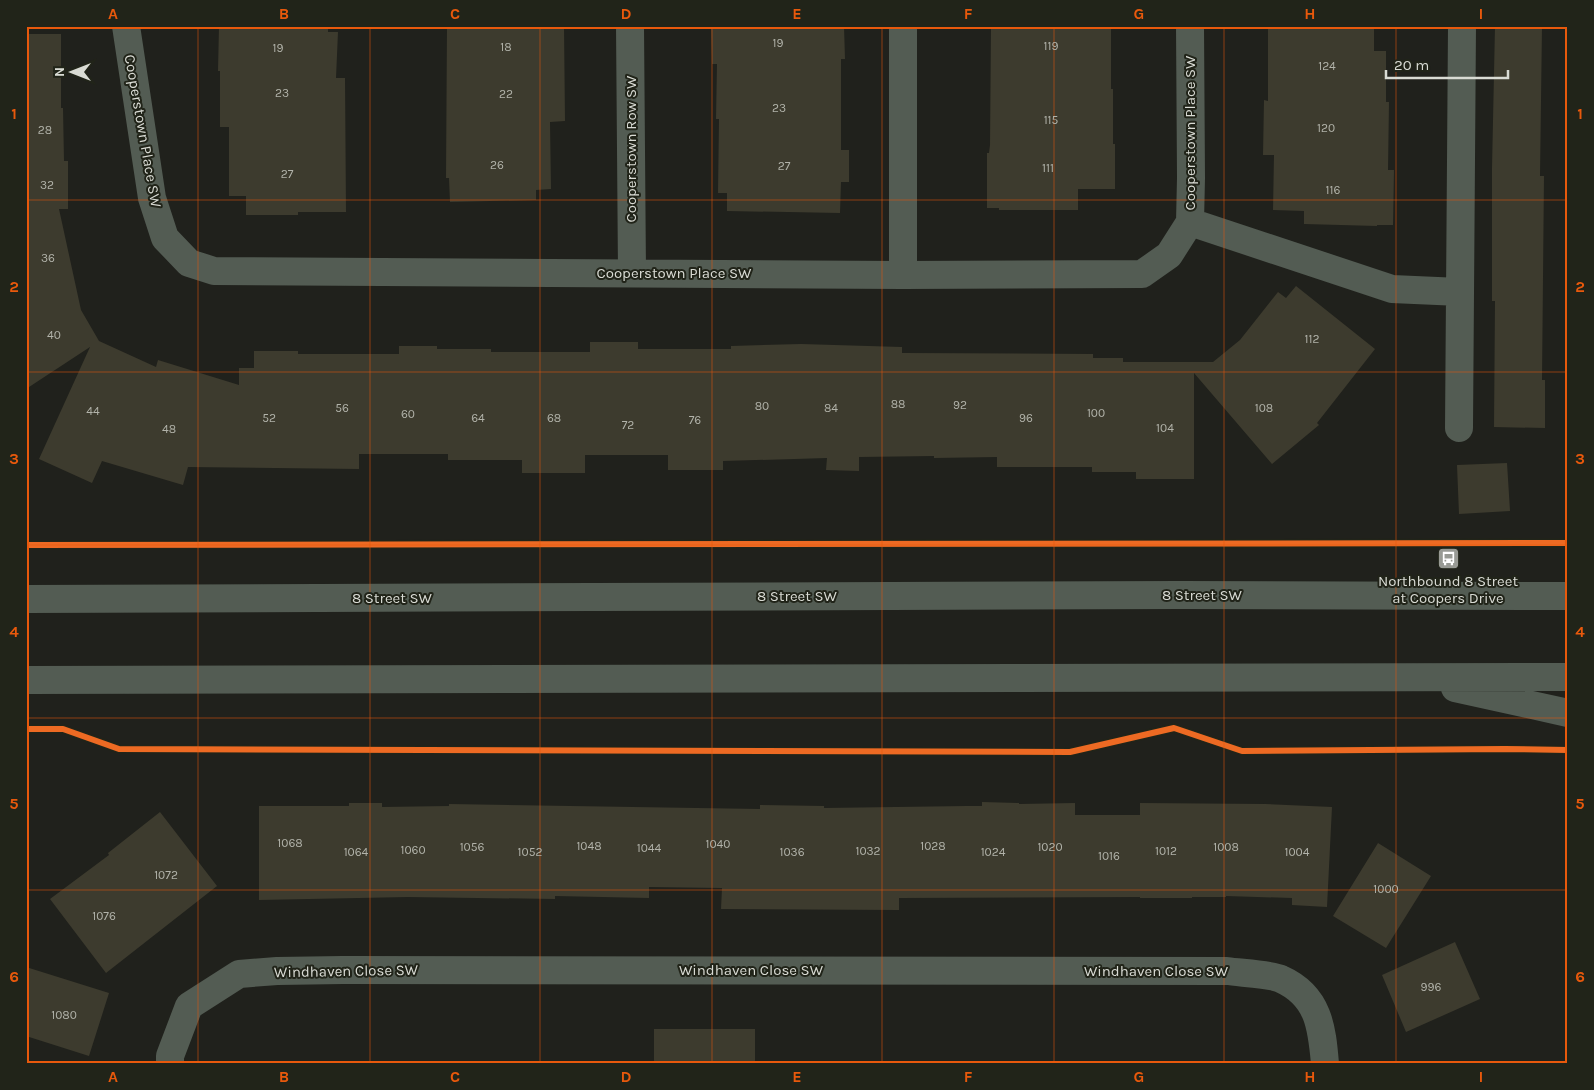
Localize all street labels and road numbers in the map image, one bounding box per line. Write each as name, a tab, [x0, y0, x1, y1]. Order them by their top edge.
street label: Cooperstown Place SW	[121, 53, 165, 209]
street label: Cooperstown Place SW	[1181, 55, 1199, 210]
street label: Cooperstown Row SW	[622, 75, 640, 222]
street label: Cooperstown Place SW	[597, 264, 752, 282]
street label: 8 Street SW	[1162, 586, 1243, 604]
street label: 8 Street SW	[757, 587, 838, 605]
street label: 8 Street SW	[352, 589, 433, 607]
street label: Windhaven Close SW	[274, 961, 419, 981]
street label: Windhaven Close SW	[679, 961, 824, 979]
street label: Windhaven Close SW	[1084, 962, 1229, 980]

